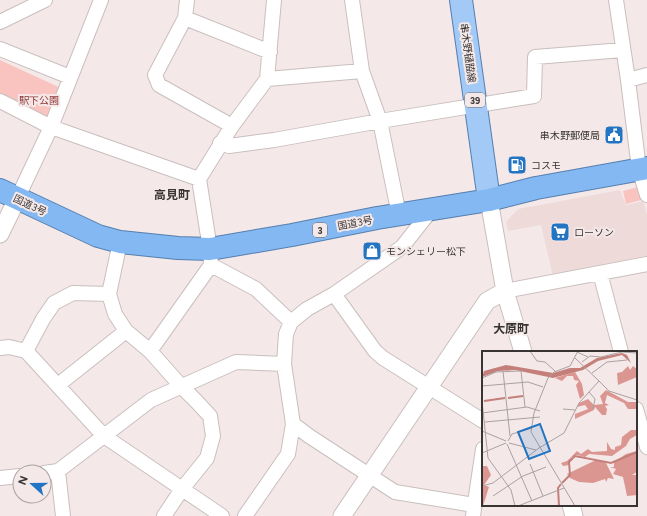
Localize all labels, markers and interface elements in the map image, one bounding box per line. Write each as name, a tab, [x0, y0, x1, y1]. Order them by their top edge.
street label: 串木野樋脇線	[457, 22, 479, 84]
road number: 39	[465, 93, 485, 107]
park label: 駅下公園	[19, 94, 59, 107]
public building icon: 串木野郵便局	[603, 124, 625, 146]
place label: 串木野郵便局	[540, 129, 600, 142]
fuel station icon: コスモ	[506, 154, 528, 176]
place label: コスモ	[531, 159, 561, 172]
district label: 高見町	[154, 188, 190, 202]
street label: 国道3号	[11, 192, 49, 218]
street label: 国道3号	[336, 213, 374, 233]
supermarket icon: ローソン	[549, 221, 571, 243]
road number: 3	[313, 223, 327, 237]
place label: ローソン	[574, 226, 614, 239]
shop icon: モンシェリー松下	[361, 240, 383, 262]
place label: モンシェリー松下	[386, 245, 466, 258]
district label: 大原町	[493, 322, 529, 336]
inset map	[482, 351, 637, 506]
north arrow	[12, 464, 52, 504]
text: N	[16, 474, 31, 487]

